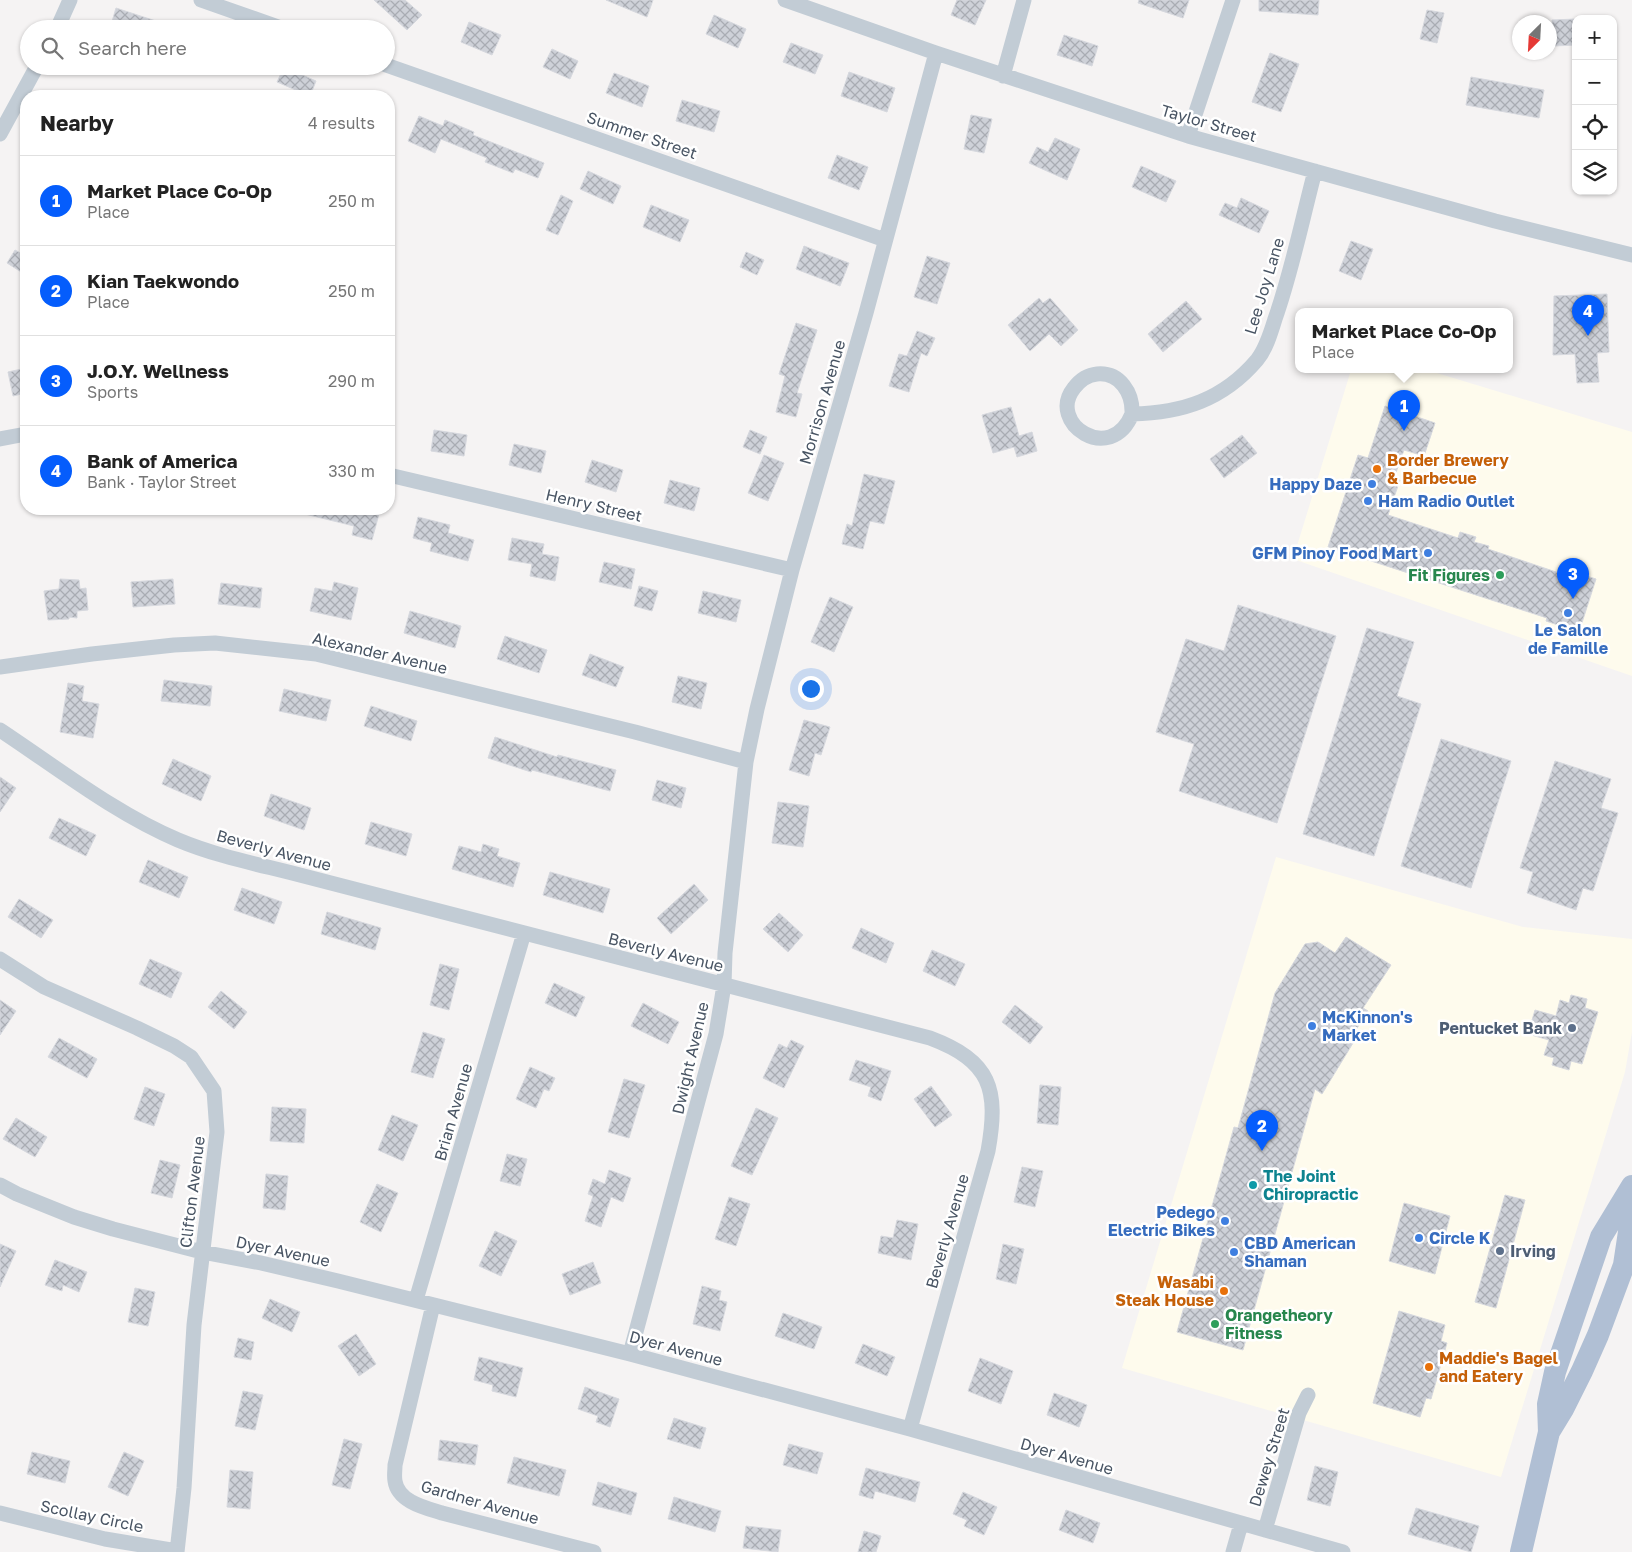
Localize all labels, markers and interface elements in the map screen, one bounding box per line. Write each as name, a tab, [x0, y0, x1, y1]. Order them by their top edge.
north arrow	[1512, 15, 1557, 60]
map controls	[1572, 15, 1617, 195]
button: +	[1572, 15, 1617, 60]
search box	[20, 20, 395, 75]
icon: search	[38, 34, 66, 62]
text: Search here	[78, 36, 187, 59]
button: −	[1572, 60, 1617, 105]
street label: Taylor Street	[1159, 100, 1259, 146]
button: locate	[1572, 105, 1617, 150]
street label: Summer Street	[584, 107, 700, 163]
text: Nearby	[40, 110, 114, 136]
text: 4 results	[308, 113, 375, 133]
button: layers	[1572, 150, 1617, 195]
text: Market Place Co-Op	[87, 179, 272, 202]
text: 1	[52, 191, 60, 211]
text: 250 m	[328, 191, 375, 211]
text: Place	[87, 202, 130, 222]
street label: Lee Joy Lane	[1240, 235, 1288, 337]
text: Kian Taekwondo	[87, 269, 239, 292]
text: 2	[51, 281, 61, 301]
text: 250 m	[328, 281, 375, 301]
text: Place	[87, 292, 130, 312]
pin: 4	[1572, 295, 1604, 336]
popup	[1295, 308, 1513, 373]
text: Market Place Co-Op	[1312, 319, 1496, 342]
street label: Morrison Avenue	[795, 337, 849, 467]
text: Place	[1312, 342, 1354, 362]
text: J.O.Y. Wellness	[87, 359, 229, 382]
text: 3	[51, 371, 61, 391]
text: 290 m	[328, 371, 375, 391]
text: Sports	[87, 382, 138, 402]
pin: 1	[1388, 390, 1420, 431]
text: Bank of America	[87, 449, 238, 472]
place label: Border Brewery & Barbecue	[1387, 450, 1509, 488]
text: 4	[51, 461, 61, 481]
text: 330 m	[328, 461, 375, 481]
marker: Border Brewery & Barbecue	[1371, 463, 1383, 475]
text: Bank · Taylor Street	[87, 472, 237, 492]
place label: Happy Daze	[1269, 474, 1362, 494]
marker: Happy Daze	[1366, 478, 1378, 490]
street label: Henry Street	[544, 484, 644, 526]
place label: Ham Radio Outlet	[1378, 491, 1515, 511]
marker: Ham Radio Outlet	[1362, 495, 1374, 507]
place label: GFM Pinoy Food Mart	[1252, 543, 1418, 563]
marker: GFM Pinoy Food Mart	[1422, 547, 1434, 559]
pin: 3	[1557, 558, 1589, 599]
place label: Fit Figures	[1408, 565, 1490, 585]
marker: Fit Figures	[1494, 569, 1506, 581]
marker: Le Salon de Famille	[1562, 607, 1574, 619]
place label: Le Salon de Famille	[1528, 620, 1608, 658]
street label: Alexander Avenue	[311, 628, 449, 678]
your location	[798, 676, 824, 702]
street label: Beverly Avenue	[214, 825, 334, 875]
street label: Beverly Avenue	[606, 928, 726, 976]
street label: Dwight Avenue	[667, 1000, 713, 1116]
place label: McKinnon's Market	[1322, 1007, 1413, 1045]
place label: Pentucket Bank	[1439, 1018, 1563, 1038]
marker: McKinnon's Market	[1306, 1020, 1318, 1032]
marker: Pentucket Bank	[1566, 1022, 1578, 1034]
street label: Brian Avenue	[430, 1061, 476, 1163]
pin: 2	[1246, 1110, 1278, 1151]
street label: Clifton Avenue	[175, 1135, 209, 1249]
place label: The Joint Chiropractic	[1263, 1166, 1358, 1204]
street label: Beverly Avenue	[921, 1171, 973, 1291]
marker: The Joint Chiropractic	[1247, 1179, 1259, 1191]
place label: Pedego Electric Bikes	[1108, 1202, 1215, 1240]
marker: Pedego Electric Bikes	[1219, 1215, 1231, 1227]
place label: Circle K	[1429, 1228, 1491, 1248]
street label: Dyer Avenue	[234, 1231, 332, 1271]
marker: Circle K	[1413, 1232, 1425, 1244]
place label: CBD American Shaman	[1244, 1233, 1356, 1271]
place label: Irving	[1510, 1241, 1556, 1261]
marker: Irving	[1494, 1245, 1506, 1257]
marker: CBD American Shaman	[1228, 1246, 1240, 1258]
place label: Wasabi Steak House	[1115, 1272, 1214, 1310]
marker: Wasabi Steak House	[1218, 1285, 1230, 1297]
place label: Orangetheory Fitness	[1225, 1305, 1333, 1343]
marker: Orangetheory Fitness	[1209, 1318, 1221, 1330]
street label: Dyer Avenue	[627, 1326, 725, 1370]
place label: Maddie's Bagel and Eatery	[1439, 1348, 1559, 1386]
marker: Maddie's Bagel and Eatery	[1423, 1361, 1435, 1373]
street label: Dewey Street	[1244, 1405, 1294, 1509]
street label: Dyer Avenue	[1018, 1433, 1116, 1479]
street label: Gardner Avenue	[419, 1476, 541, 1528]
street label: Scollay Circle	[39, 1495, 145, 1537]

